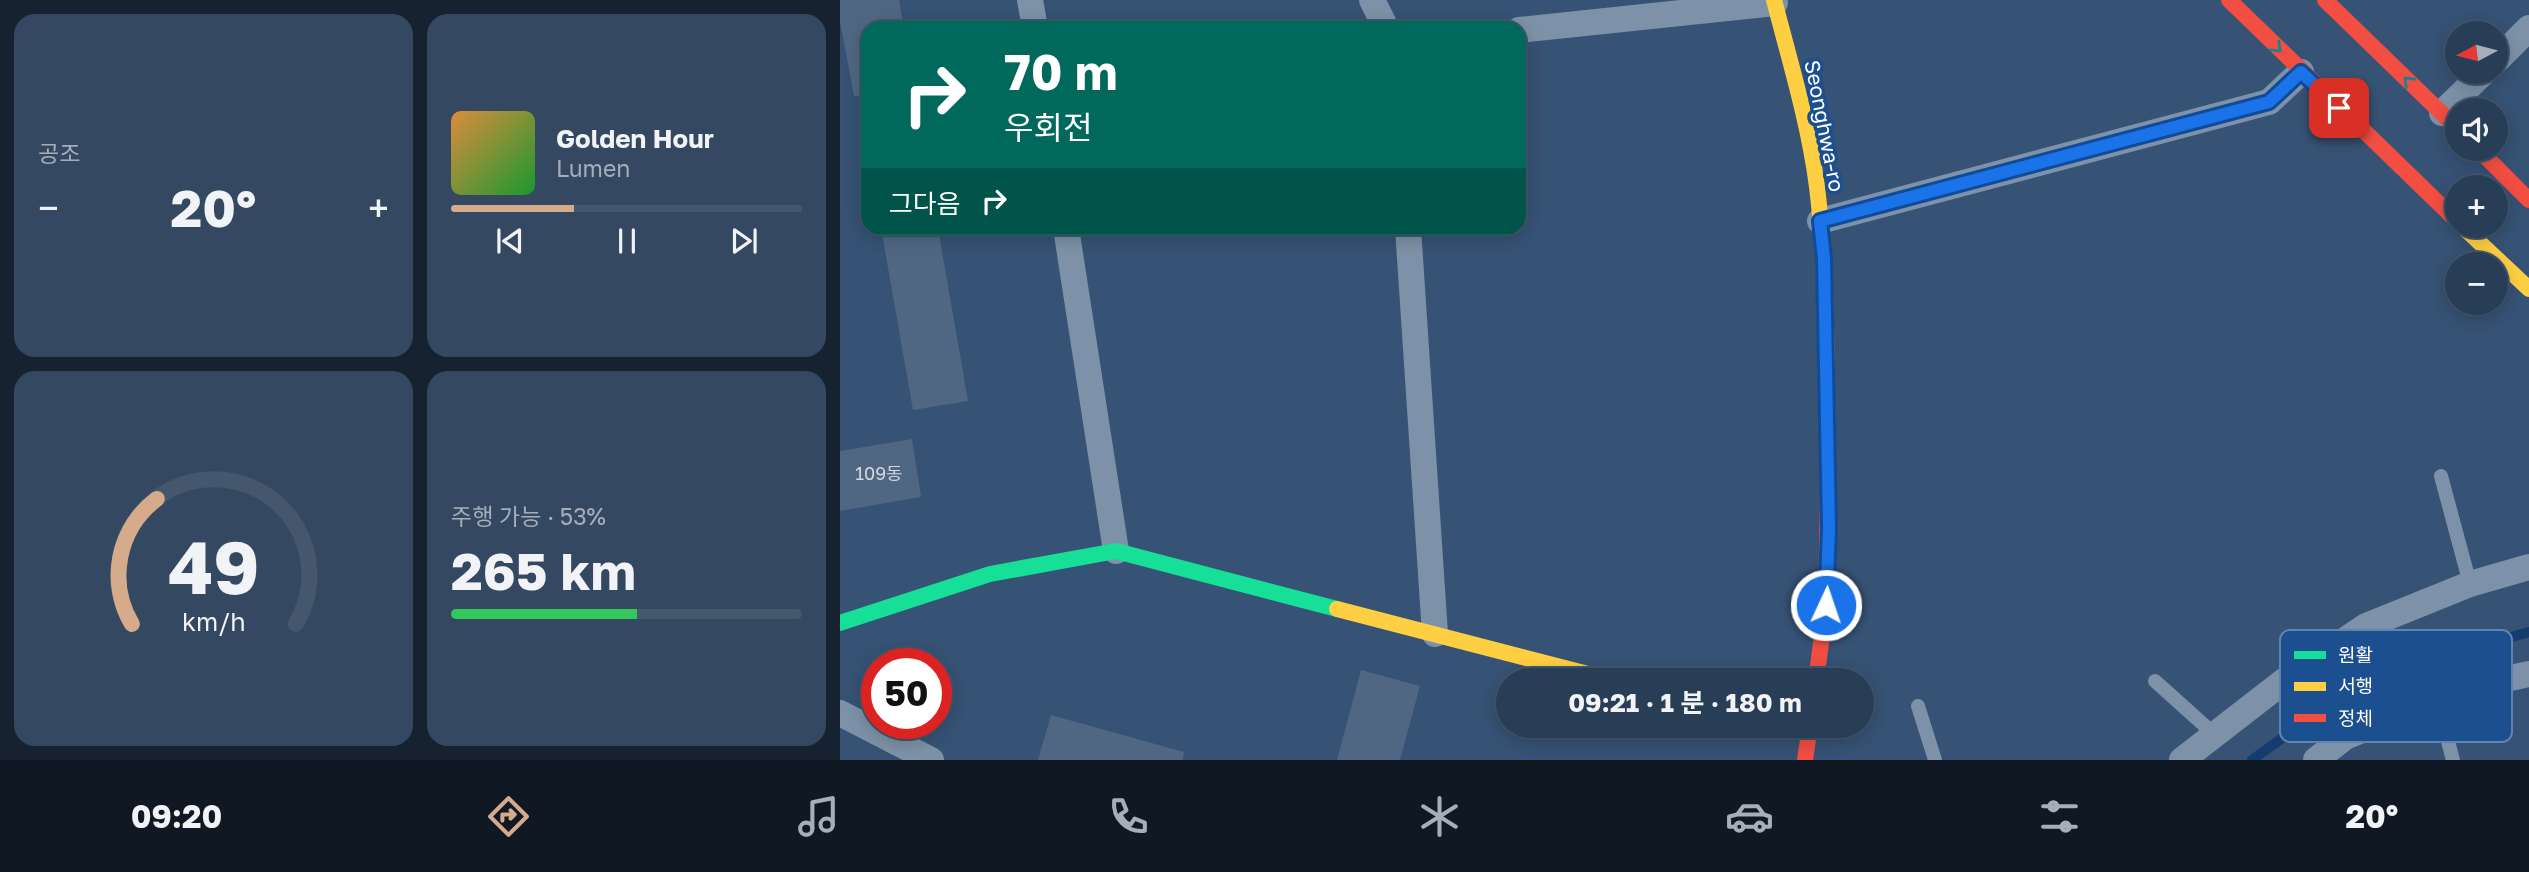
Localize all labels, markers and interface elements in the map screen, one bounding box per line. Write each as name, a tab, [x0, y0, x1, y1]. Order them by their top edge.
north arrow	[2445, 21, 2508, 84]
map controls	[2445, 21, 2508, 315]
one-way arrow	[2269, 40, 2282, 53]
text: 70 m	[1004, 42, 1118, 101]
icon: right	[889, 49, 980, 140]
street label: Seonghwa-ro	[1799, 58, 1851, 194]
one-way arrow	[2403, 76, 2416, 89]
pin	[2309, 78, 2369, 138]
icon: arrive	[2320, 89, 2358, 127]
button: sound	[2445, 98, 2508, 161]
text: 우회전	[1004, 108, 1092, 146]
text: Golden Hour	[556, 123, 714, 154]
text: 공조	[38, 139, 80, 167]
text: Lumen	[556, 154, 630, 182]
button: +	[2445, 175, 2508, 238]
text: 20°	[171, 176, 256, 238]
icon: right	[975, 182, 1013, 220]
text: −	[38, 185, 59, 230]
text: +	[368, 185, 389, 230]
text: 그다음	[889, 188, 961, 219]
icon: previous	[491, 222, 529, 260]
icon: pause	[608, 222, 646, 260]
icon: next	[725, 222, 763, 260]
button: −	[2445, 252, 2508, 315]
house number: 109동	[855, 462, 903, 484]
text: 주행 가능 · 53%	[451, 502, 606, 530]
text: 49	[168, 524, 259, 611]
text: 265 km	[451, 539, 636, 601]
position arrow	[1789, 568, 1863, 642]
text: km/h	[182, 606, 245, 637]
legend	[2280, 630, 2512, 742]
text: 원활	[2338, 643, 2373, 666]
speed limit sign: 50	[861, 648, 952, 739]
text: 서행	[2338, 674, 2373, 697]
text: 09:21 · 1 분 · 180 m	[1568, 687, 1802, 718]
text: 정체	[2338, 706, 2373, 729]
icon: directions	[484, 792, 533, 841]
icon: music	[794, 792, 843, 841]
icon: phone	[1104, 792, 1153, 841]
icon: climate	[1415, 792, 1464, 841]
icon: car	[1725, 792, 1774, 841]
icon: filters	[2035, 792, 2084, 841]
text: 09:20	[131, 797, 222, 835]
text: 20°	[2346, 797, 2398, 835]

